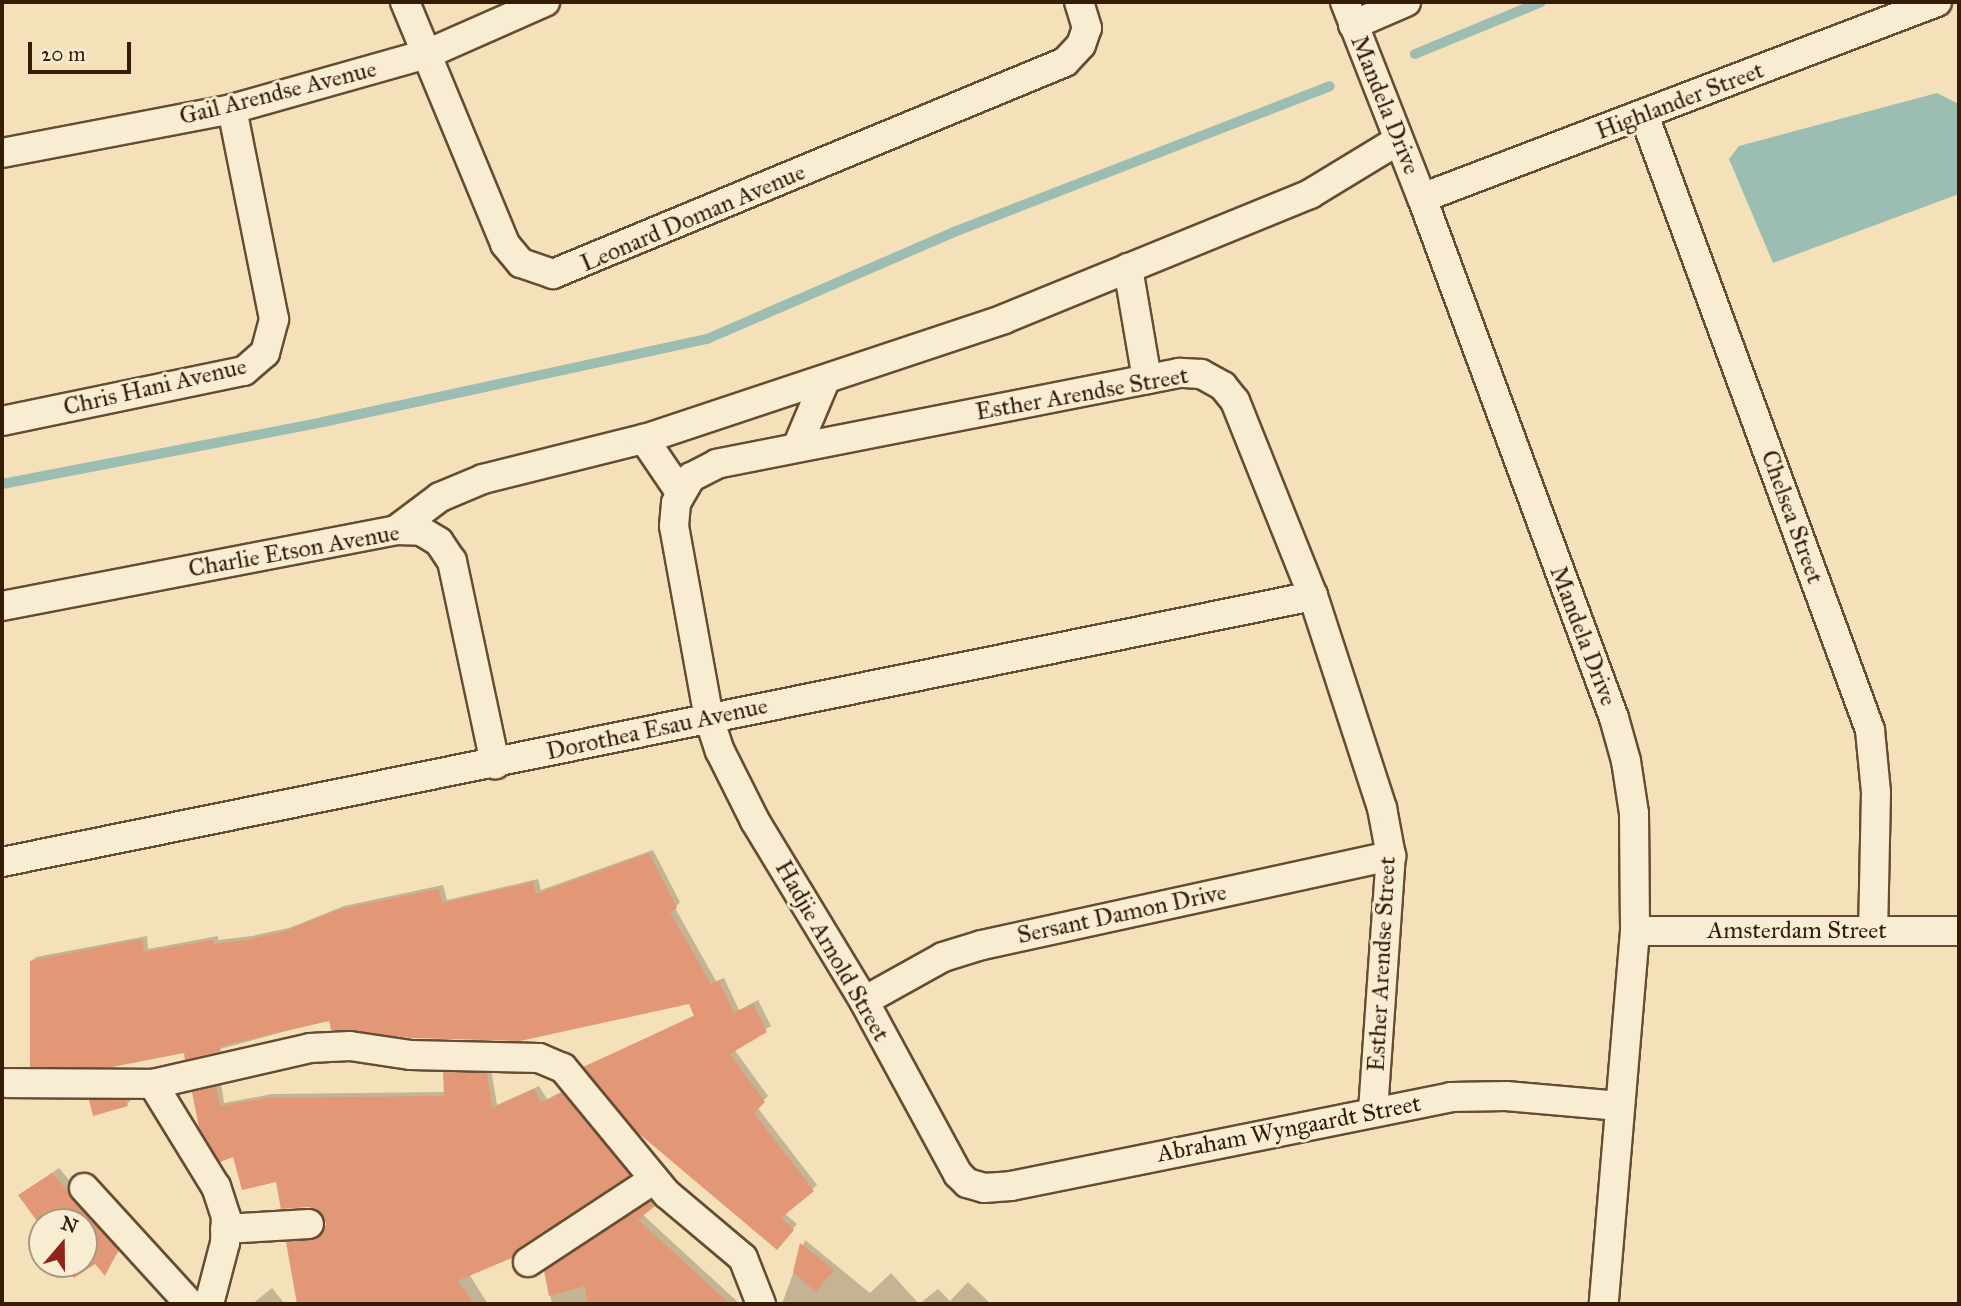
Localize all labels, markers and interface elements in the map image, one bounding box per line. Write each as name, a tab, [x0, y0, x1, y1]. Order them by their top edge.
scale bar	[32, 28, 135, 72]
street label: Mandela Drive	[1344, 31, 1426, 179]
text: 20 m	[41, 41, 86, 67]
street label: Gail Arendse Avenue	[177, 55, 379, 131]
street label: Highlander Street	[1592, 56, 1768, 146]
street label: Leonard Doman Avenue	[577, 158, 809, 278]
street label: Chris Hani Avenue	[61, 352, 249, 422]
street label: Esther Arendse Street	[973, 361, 1191, 427]
street label: Chelsea Street	[1755, 446, 1829, 588]
street label: Charlie Etson Avenue	[186, 518, 402, 584]
street label: Mandela Drive	[1543, 562, 1623, 710]
street label: Dorothea Esau Avenue	[544, 691, 770, 767]
street label: Hadjie Arnold Street	[769, 855, 895, 1047]
street label: Esther Arendse Street	[1362, 856, 1402, 1072]
street label: Sersant Damon Drive	[1015, 878, 1229, 950]
street label: Amsterdam Street	[1707, 917, 1887, 945]
street label: Abraham Wyngaardt Street	[1155, 1089, 1423, 1169]
north arrow	[28, 1208, 98, 1278]
text: N	[58, 1211, 81, 1238]

